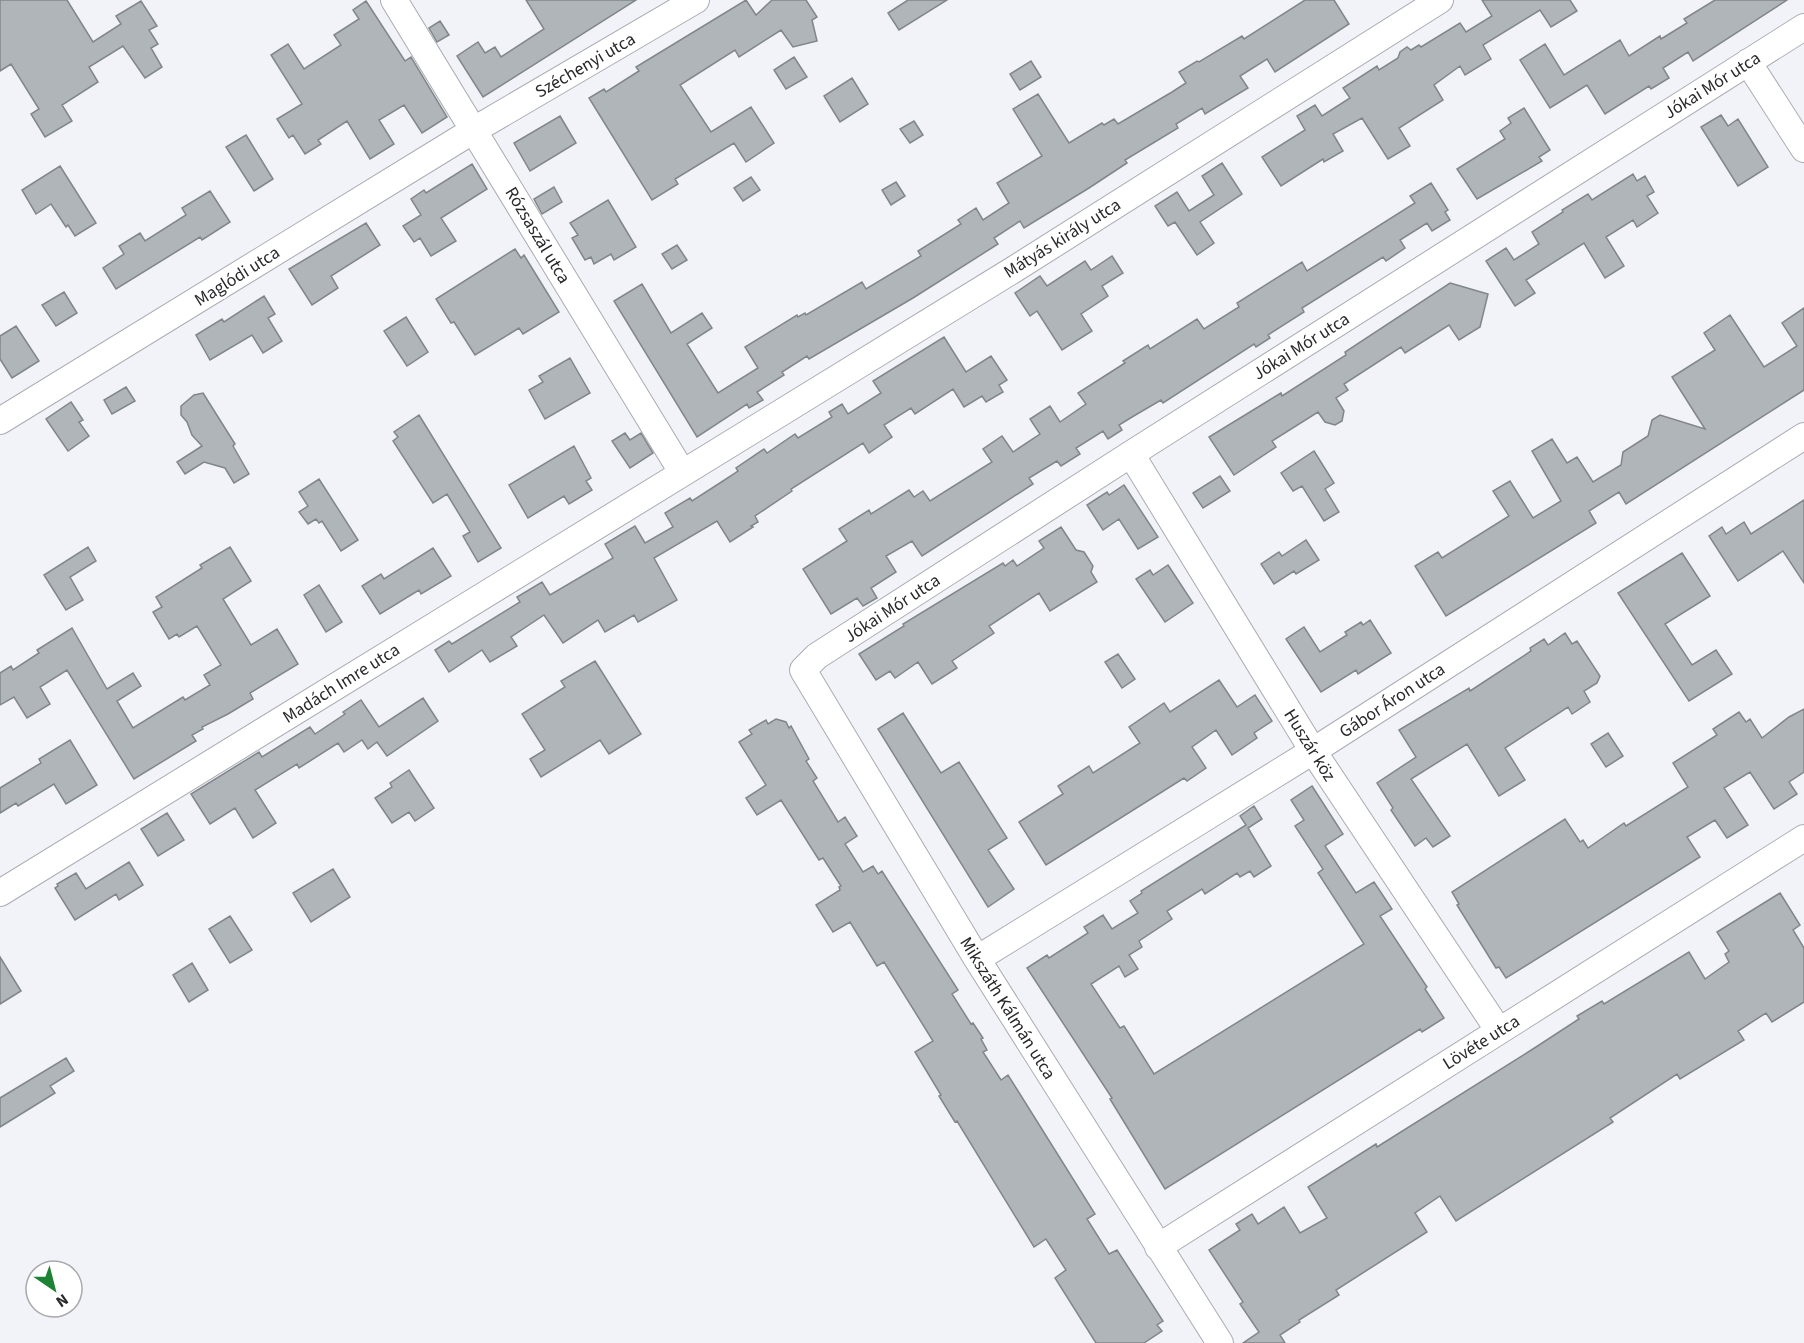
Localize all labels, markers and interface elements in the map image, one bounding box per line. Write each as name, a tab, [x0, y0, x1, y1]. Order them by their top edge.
street label: Széchenyi utca	[531, 27, 640, 104]
street label: Jókai Mór utca	[1659, 46, 1765, 125]
street label: Rózsaszál utca	[499, 182, 576, 288]
street label: Mátyás király utca	[999, 192, 1126, 284]
street label: Maglódi utca	[190, 240, 285, 313]
street label: Jókai Mór utca	[1248, 307, 1354, 386]
street label: Jókai Mór utca	[839, 568, 945, 649]
street label: Madách Imre utca	[278, 637, 405, 729]
street label: Gábor Áron utca	[1335, 657, 1450, 744]
street label: Huszár köz	[1277, 704, 1342, 787]
street label: Mikszáth Kálmán utca	[954, 932, 1062, 1084]
street label: Lövéte utca	[1438, 1009, 1525, 1076]
north arrow	[24, 1259, 84, 1319]
text: N	[51, 1288, 73, 1313]

